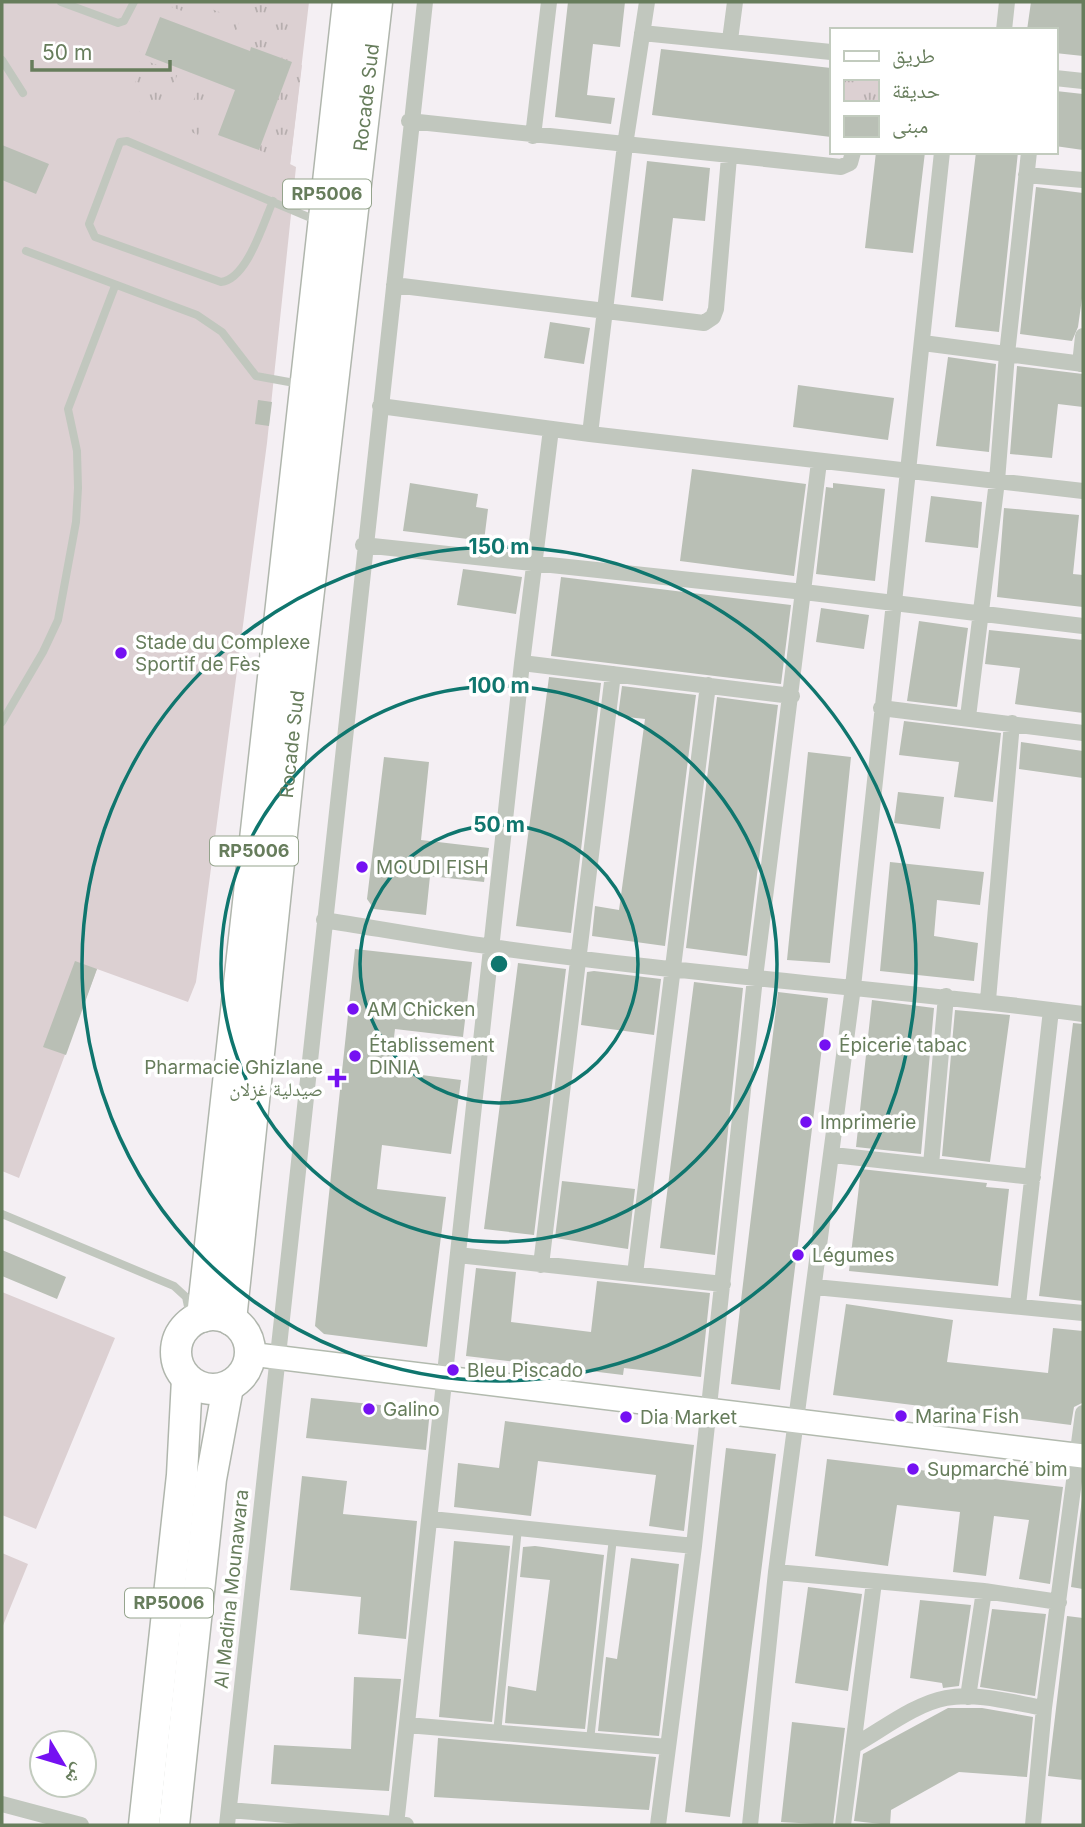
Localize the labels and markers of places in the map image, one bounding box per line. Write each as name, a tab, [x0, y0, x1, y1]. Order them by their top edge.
place label: Stade du Complexe Sportif de Fès	[135, 631, 310, 676]
marker: Stade du Complexe Sportif de Fès	[113, 645, 129, 661]
place label: MOUDI FISH	[376, 856, 489, 879]
marker: MOUDI FISH	[354, 859, 370, 875]
centre of rings	[487, 952, 511, 976]
place label: AM Chicken	[367, 998, 476, 1021]
marker: AM Chicken	[345, 1001, 361, 1017]
place label: Établissement DINIA	[369, 1033, 495, 1079]
place label: Épicerie tabac	[839, 1033, 967, 1057]
marker: Épicerie tabac	[817, 1037, 833, 1053]
marker: Établissement DINIA	[347, 1048, 363, 1064]
place label: Pharmacie Ghizlane صيدلية غزلان	[144, 1056, 323, 1101]
marker: Pharmacie Ghizlane صيدلية غزلان	[329, 1070, 345, 1086]
place label: Imprimerie	[820, 1111, 916, 1134]
marker: Imprimerie	[798, 1114, 814, 1130]
place label: Légumes	[812, 1244, 894, 1267]
marker: Légumes	[790, 1247, 806, 1263]
place label: Bleu Piscado	[467, 1359, 583, 1382]
marker: Bleu Piscado	[445, 1362, 461, 1378]
place label: Galino	[383, 1398, 440, 1421]
marker: Galino	[361, 1401, 377, 1417]
place label: Marina Fish	[915, 1405, 1019, 1428]
place label: Dia Market	[640, 1406, 737, 1429]
marker: Marina Fish	[893, 1408, 909, 1424]
marker: Dia Market	[618, 1409, 634, 1425]
place label: Supmarché bim	[927, 1458, 1068, 1481]
marker: Supmarché bim	[905, 1461, 921, 1477]

